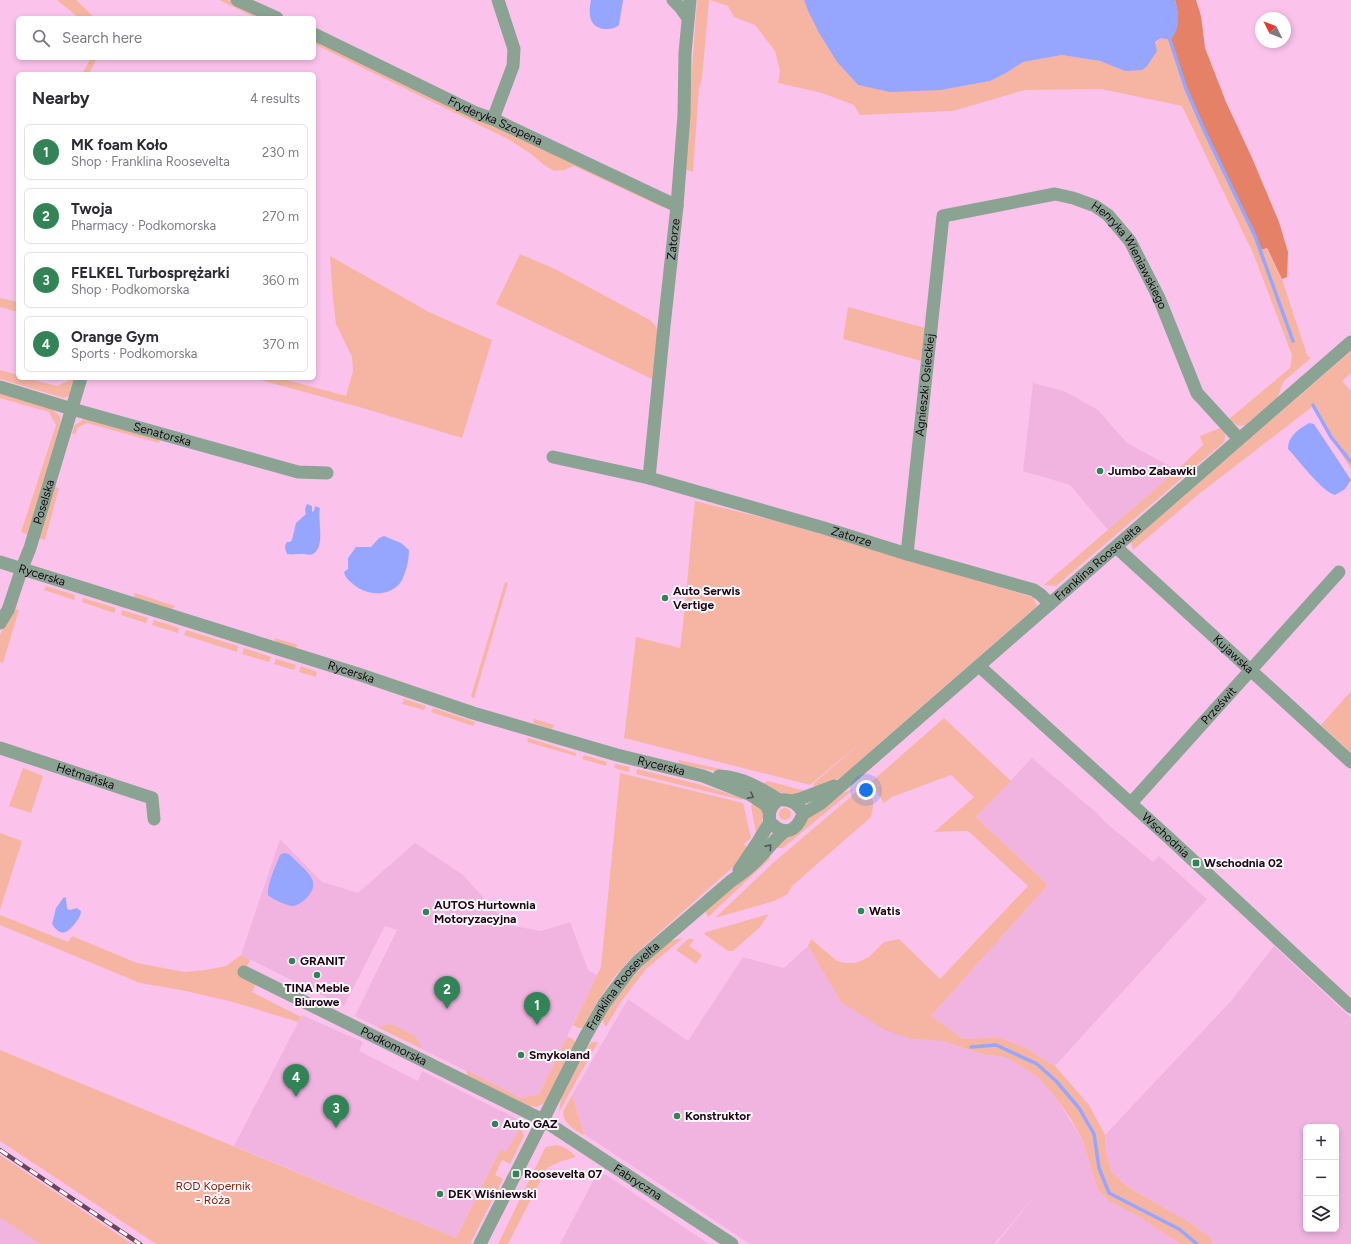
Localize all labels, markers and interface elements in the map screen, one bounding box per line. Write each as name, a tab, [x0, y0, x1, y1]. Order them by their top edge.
north arrow	[1255, 12, 1291, 48]
search box	[16, 16, 316, 60]
icon: search	[30, 27, 52, 49]
text: Search here	[62, 29, 142, 47]
text: Nearby	[32, 88, 90, 108]
text: 4 results	[250, 91, 300, 106]
street label: Fryderyka Szopena	[446, 93, 545, 148]
text: MK foam Koło	[71, 136, 168, 154]
text: 1	[43, 145, 49, 160]
text: 230 m	[262, 145, 299, 160]
text: Shop · Franklina Roosevelta	[71, 154, 230, 169]
street label: Henryka Wieniawskiego	[1089, 199, 1170, 311]
text: Twoja	[71, 200, 113, 218]
text: 2	[42, 209, 50, 224]
text: 270 m	[262, 209, 299, 224]
street label: Zatorze	[664, 217, 683, 261]
text: Pharmacy · Podkomorska	[71, 218, 216, 233]
text: FELKEL Turbosprężarki	[71, 264, 230, 282]
text: 3	[42, 273, 50, 288]
text: 360 m	[262, 273, 299, 288]
text: Shop · Podkomorska	[71, 282, 189, 297]
text: Orange Gym	[71, 328, 159, 346]
street label: Agnieszki Osieckiej	[913, 333, 937, 437]
text: 4	[42, 337, 50, 352]
text: 370 m	[262, 337, 299, 352]
text: Sports · Podkomorska	[71, 346, 197, 361]
street label: Senatorska	[132, 419, 193, 449]
place label: Jumbo Zabawki	[1108, 464, 1196, 478]
marker: Jumbo Zabawki	[1095, 466, 1105, 476]
street label: Poselska	[30, 478, 57, 526]
street label: Franklina Roosevelta	[1052, 521, 1144, 604]
street label: Zatorze	[829, 524, 874, 550]
street label: Rycerska	[17, 561, 67, 589]
place label: Auto Serwis Vertige	[673, 584, 741, 612]
marker: Auto Serwis Vertige	[660, 593, 670, 603]
street label: Kujawska	[1210, 632, 1257, 676]
street label: Rycerska	[326, 658, 376, 686]
street label: Prześwit	[1198, 684, 1240, 727]
street label: Rycerska	[636, 753, 686, 778]
street label: Hetmańska	[55, 760, 116, 792]
your location	[856, 780, 876, 800]
one-way arrow	[747, 792, 754, 799]
street label: Wschodnia	[1139, 810, 1193, 861]
one-way arrow	[764, 845, 771, 852]
place label: Wschodnia 02	[1204, 856, 1283, 870]
marker: Wschodnia 02	[1191, 858, 1201, 868]
place label: AUTOS Hurtownia Motoryzacyjna	[434, 898, 536, 926]
place label: Watis	[869, 904, 901, 918]
marker: Watis	[856, 906, 866, 916]
marker: AUTOS Hurtownia Motoryzacyjna	[421, 907, 431, 917]
street label: Franklina Roosevelta	[583, 939, 662, 1033]
place label: GRANIT	[300, 954, 345, 968]
marker: GRANIT	[287, 956, 297, 966]
marker: TINA Meble Biurowe	[312, 970, 322, 980]
pin: 2	[434, 976, 460, 1009]
place label: TINA Meble Biurowe	[285, 981, 350, 1009]
pin: 1	[524, 992, 550, 1025]
street label: Podkomorska	[358, 1024, 429, 1068]
place label: Smykoland	[529, 1048, 590, 1062]
marker: Smykoland	[516, 1050, 526, 1060]
pin: 4	[283, 1064, 309, 1097]
pin: 3	[323, 1095, 349, 1128]
place label: Konstruktor	[685, 1109, 751, 1123]
marker: Konstruktor	[672, 1111, 682, 1121]
place label: Auto GAZ	[503, 1117, 558, 1131]
marker: Auto GAZ	[490, 1119, 500, 1129]
map controls	[1303, 1124, 1339, 1232]
button: +	[1303, 1124, 1339, 1160]
button: −	[1303, 1160, 1339, 1196]
street label: Fabryczna	[611, 1161, 665, 1203]
place label: Roosevelta 07	[524, 1167, 602, 1181]
marker: Roosevelta 07	[511, 1169, 521, 1179]
park label: ROD Kopernik - Róża	[175, 1179, 251, 1207]
place label: DEK Wiśniewski	[448, 1187, 537, 1201]
marker: DEK Wiśniewski	[435, 1189, 445, 1199]
button: layers	[1303, 1196, 1339, 1232]

